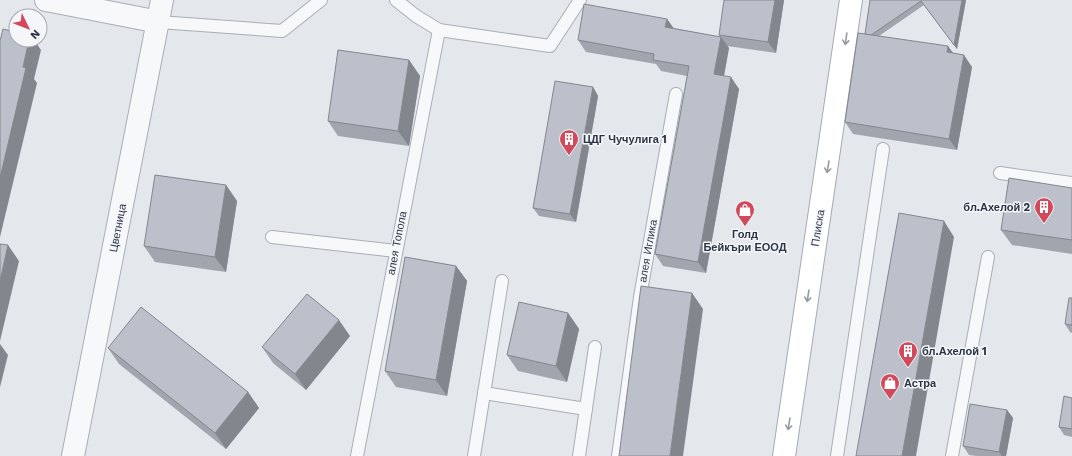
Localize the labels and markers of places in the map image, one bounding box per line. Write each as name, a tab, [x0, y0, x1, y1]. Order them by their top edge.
building icon: ЦДГ Чучулига 1	[558, 128, 580, 156]
place label: ЦДГ Чучулига 1	[583, 133, 667, 146]
building icon: бл.Ахелой 2	[1033, 196, 1055, 224]
shop icon: Голд Бейкъри ЕООД	[734, 199, 756, 227]
place label: бл.Ахелой 2	[963, 201, 1030, 214]
place label: Голд Бейкъри ЕООД	[703, 228, 787, 254]
building icon: бл.Ахелой 1	[897, 340, 919, 368]
place label: бл.Ахелой 1	[922, 345, 987, 358]
shop icon: Астра	[879, 372, 901, 400]
place label: Астра	[904, 377, 937, 390]

